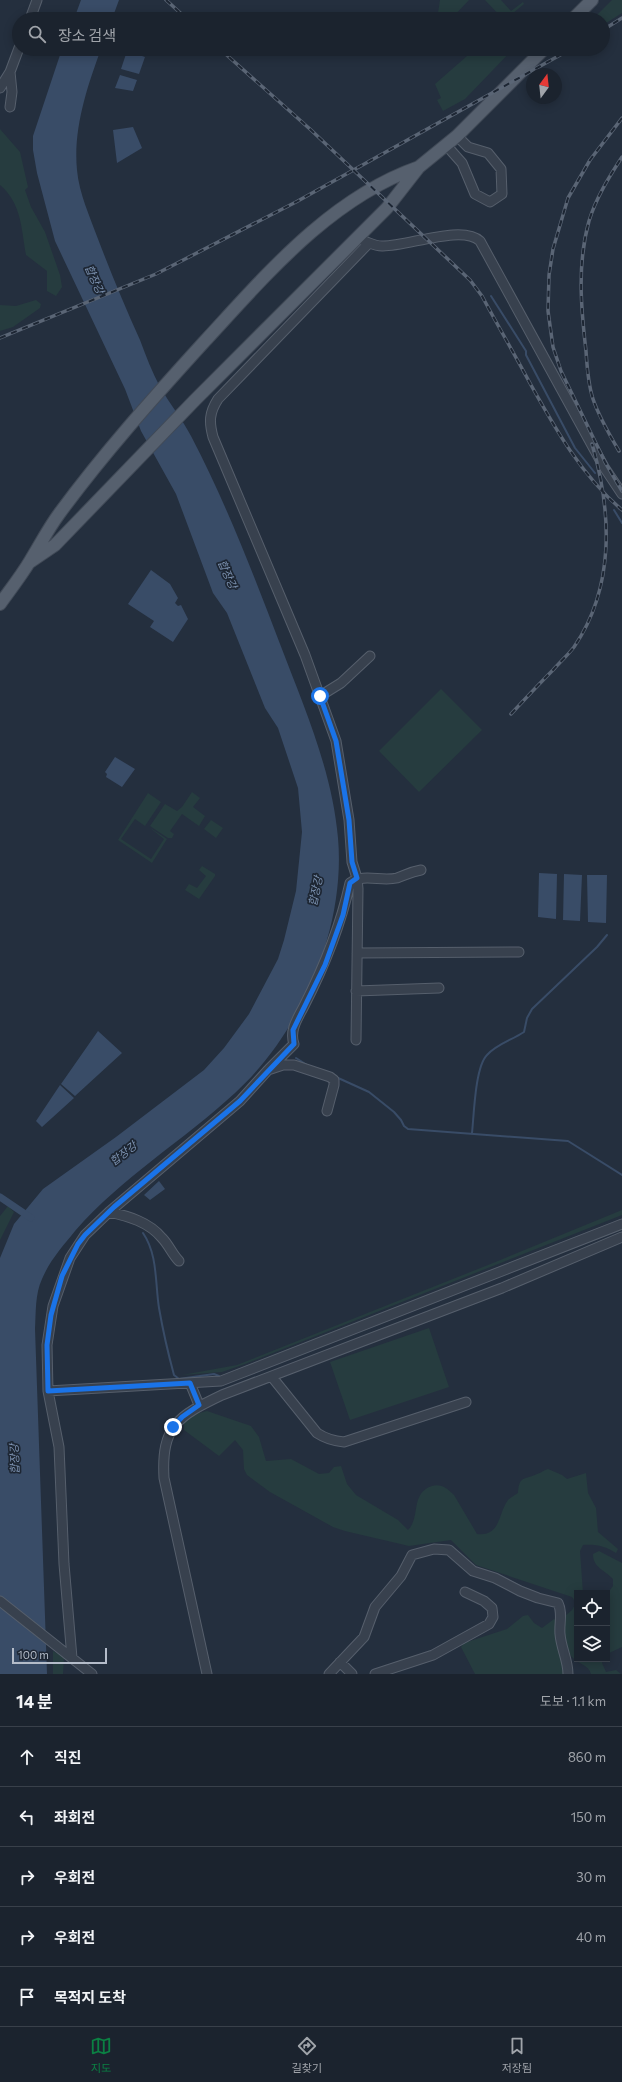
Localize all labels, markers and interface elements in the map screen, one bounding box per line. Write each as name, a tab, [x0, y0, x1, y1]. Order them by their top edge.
search box	[12, 12, 610, 56]
icon: search	[26, 23, 48, 45]
text: 장소 검색	[58, 26, 116, 44]
north arrow	[526, 68, 562, 104]
water label: 합장강	[83, 262, 108, 297]
water label: 합장강	[216, 557, 241, 592]
route start	[311, 687, 329, 705]
water label: 합장강	[305, 873, 325, 907]
water label: 합장강	[107, 1137, 140, 1167]
route end	[164, 1418, 182, 1436]
water label: 합장강	[7, 1442, 21, 1474]
map controls	[574, 1590, 610, 1662]
button: locate	[574, 1590, 610, 1626]
button: layers	[574, 1626, 610, 1662]
scale bar	[12, 1646, 107, 1665]
text: 100 m	[18, 1648, 49, 1661]
text: 14 분	[16, 1691, 53, 1712]
text: 도보 · 1.1 km	[540, 1693, 606, 1709]
icon: ahead	[16, 1746, 38, 1768]
text: 직진	[54, 1748, 82, 1766]
text: 860 m	[568, 1749, 606, 1765]
icon: left	[16, 1806, 38, 1828]
text: 좌회전	[54, 1808, 95, 1826]
text: 150 m	[571, 1809, 606, 1825]
icon: right	[16, 1866, 38, 1888]
text: 우회전	[54, 1868, 95, 1886]
text: 30 m	[576, 1869, 606, 1885]
icon: right	[16, 1926, 38, 1948]
text: 우회전	[54, 1928, 95, 1946]
text: 40 m	[576, 1929, 606, 1945]
icon: arrive	[16, 1986, 38, 2008]
text: 목적지 도착	[54, 1988, 126, 2006]
tab: 지도	[90, 2035, 112, 2075]
tab: 길찾기	[292, 2035, 322, 2075]
tab: 저장됨	[502, 2035, 532, 2075]

